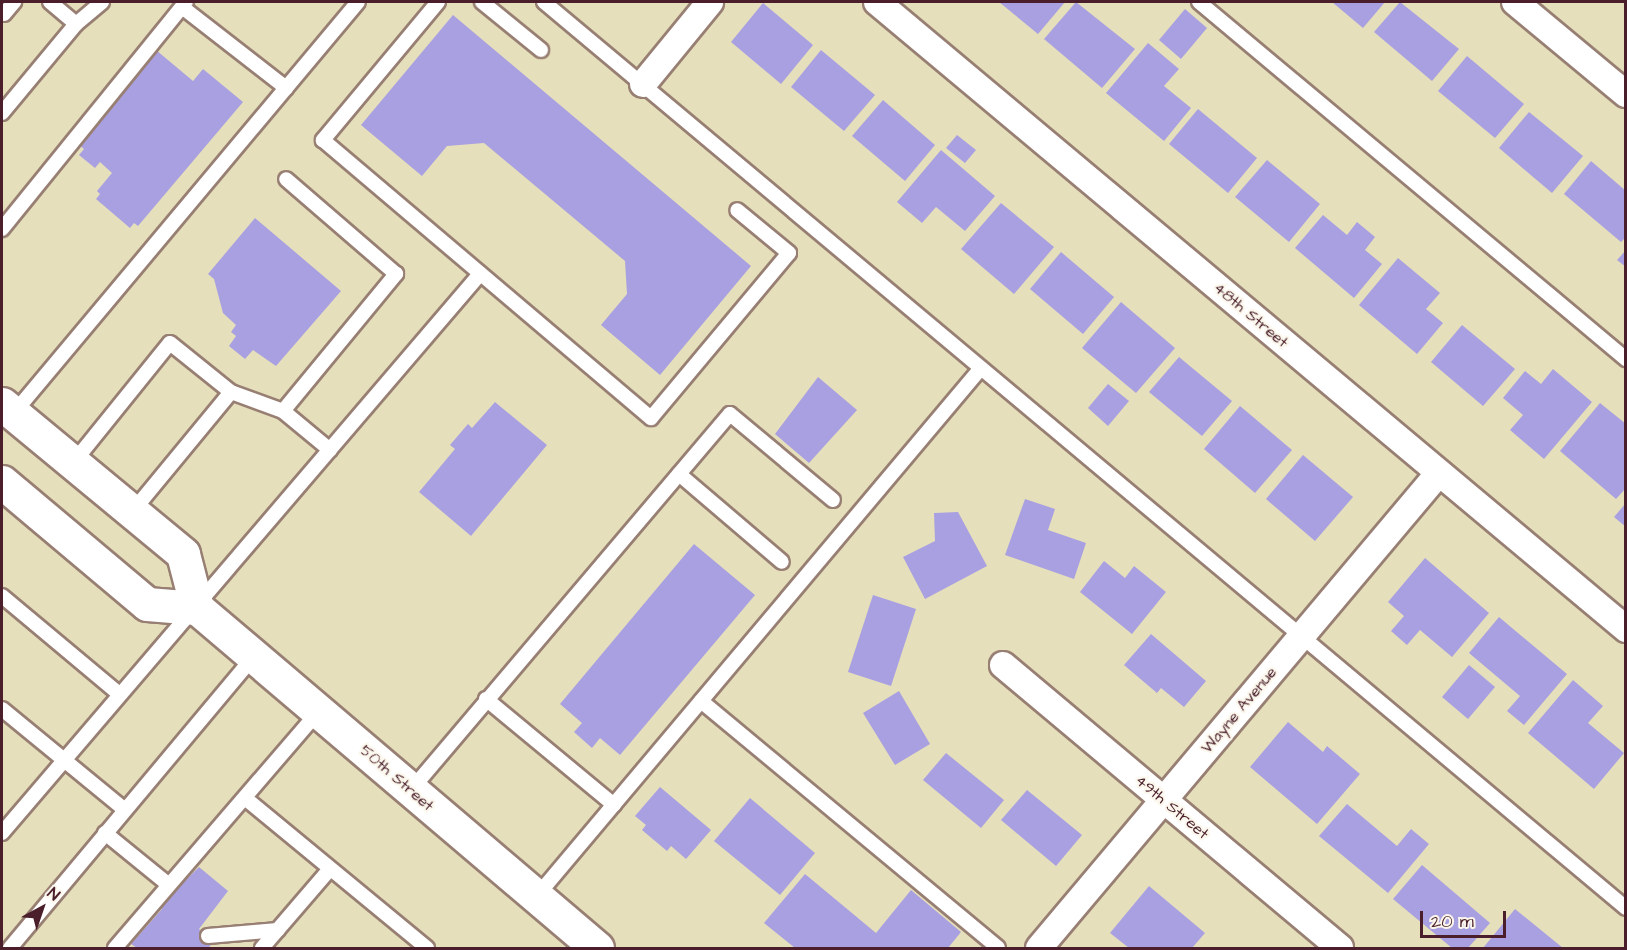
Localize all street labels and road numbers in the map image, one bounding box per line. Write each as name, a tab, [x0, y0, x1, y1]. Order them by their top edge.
street label: 48th Street	[1210, 278, 1292, 352]
street label: Wayne Avenue	[1197, 663, 1281, 757]
street label: 50th Street	[356, 741, 438, 815]
street label: 49th Street	[1131, 771, 1213, 843]

